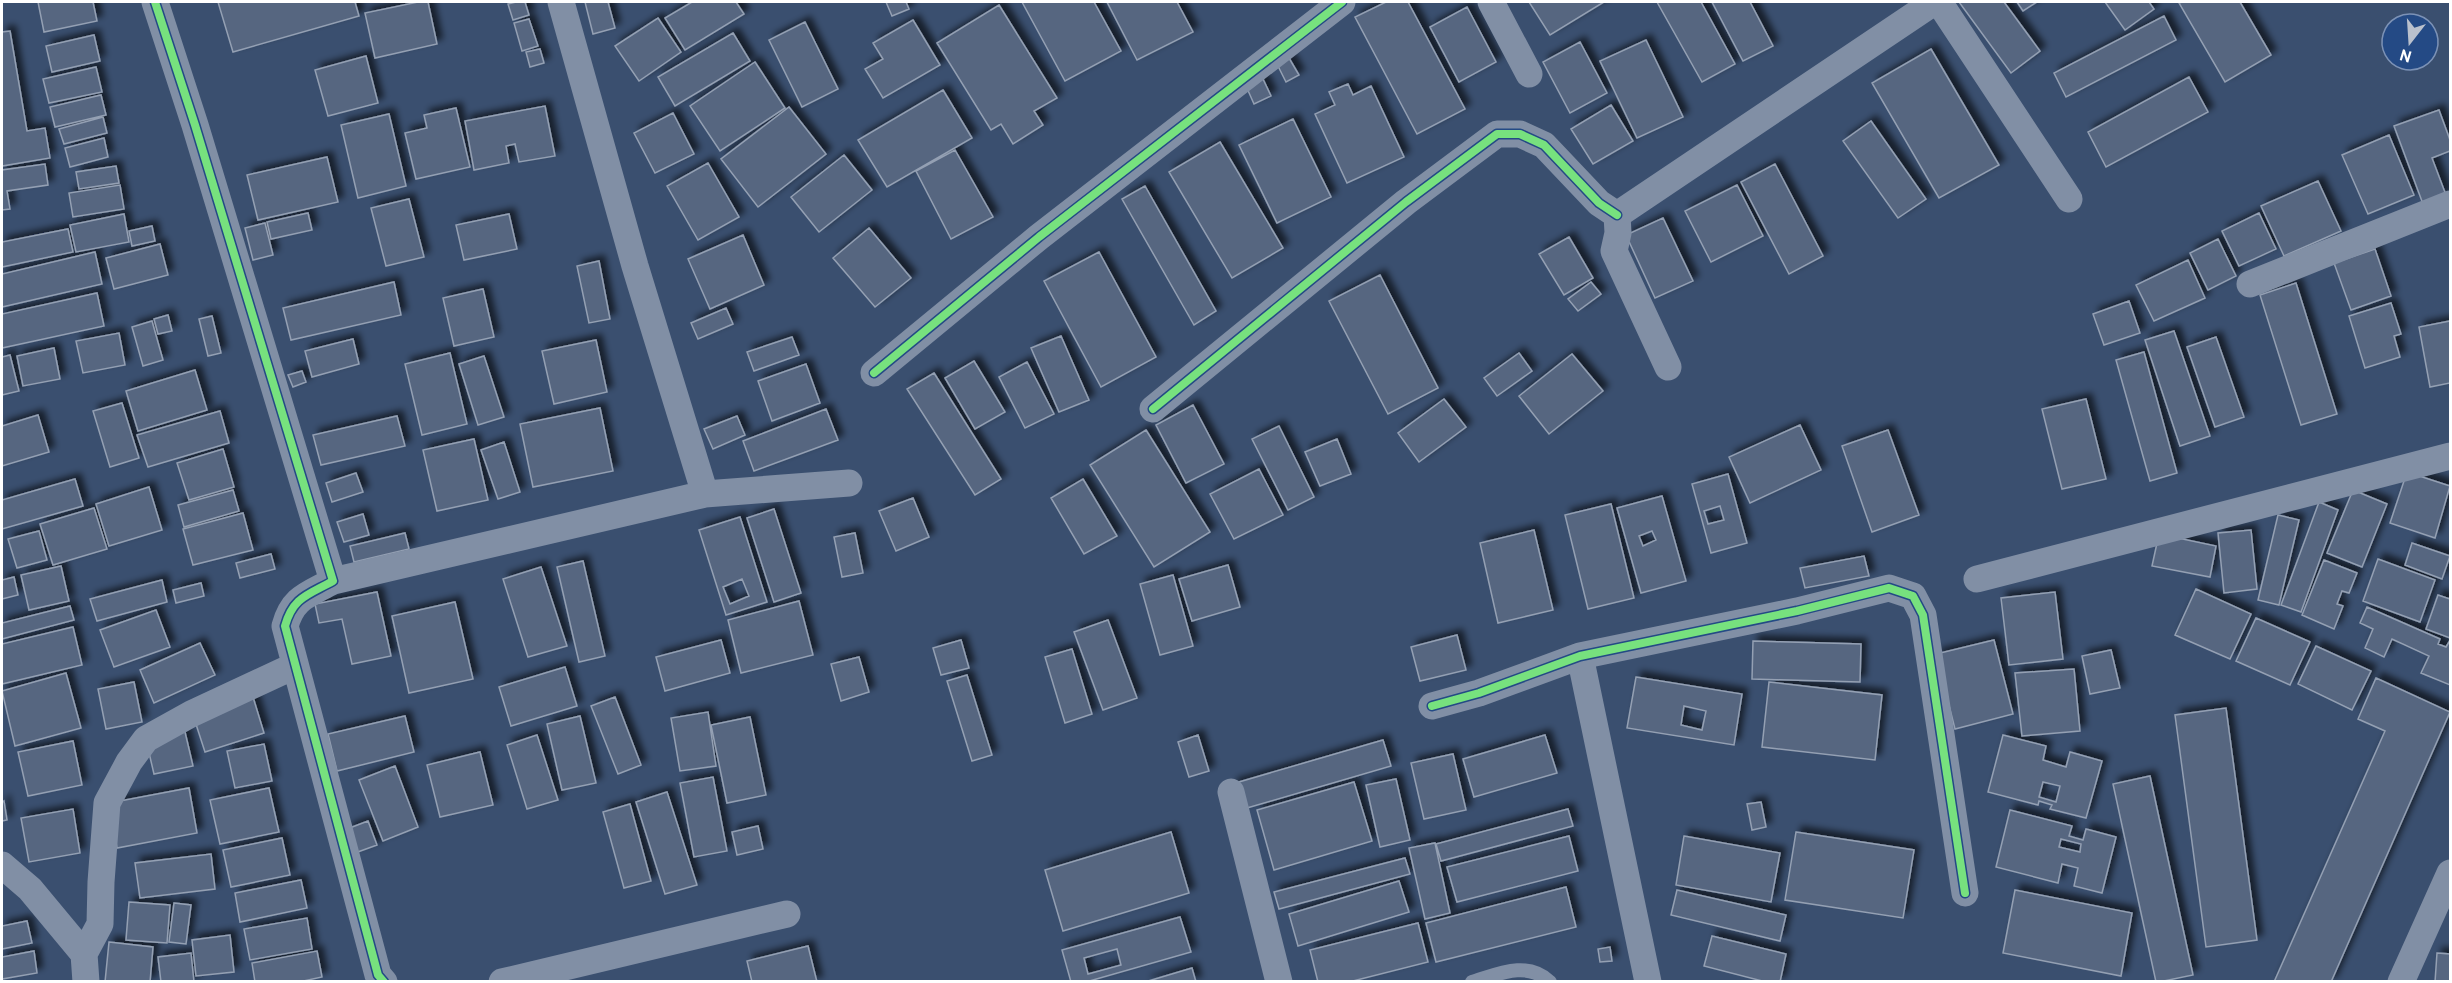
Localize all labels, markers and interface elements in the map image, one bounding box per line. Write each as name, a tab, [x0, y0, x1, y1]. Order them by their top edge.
north arrow	[2380, 12, 2440, 72]
text: N	[2398, 43, 2415, 66]

